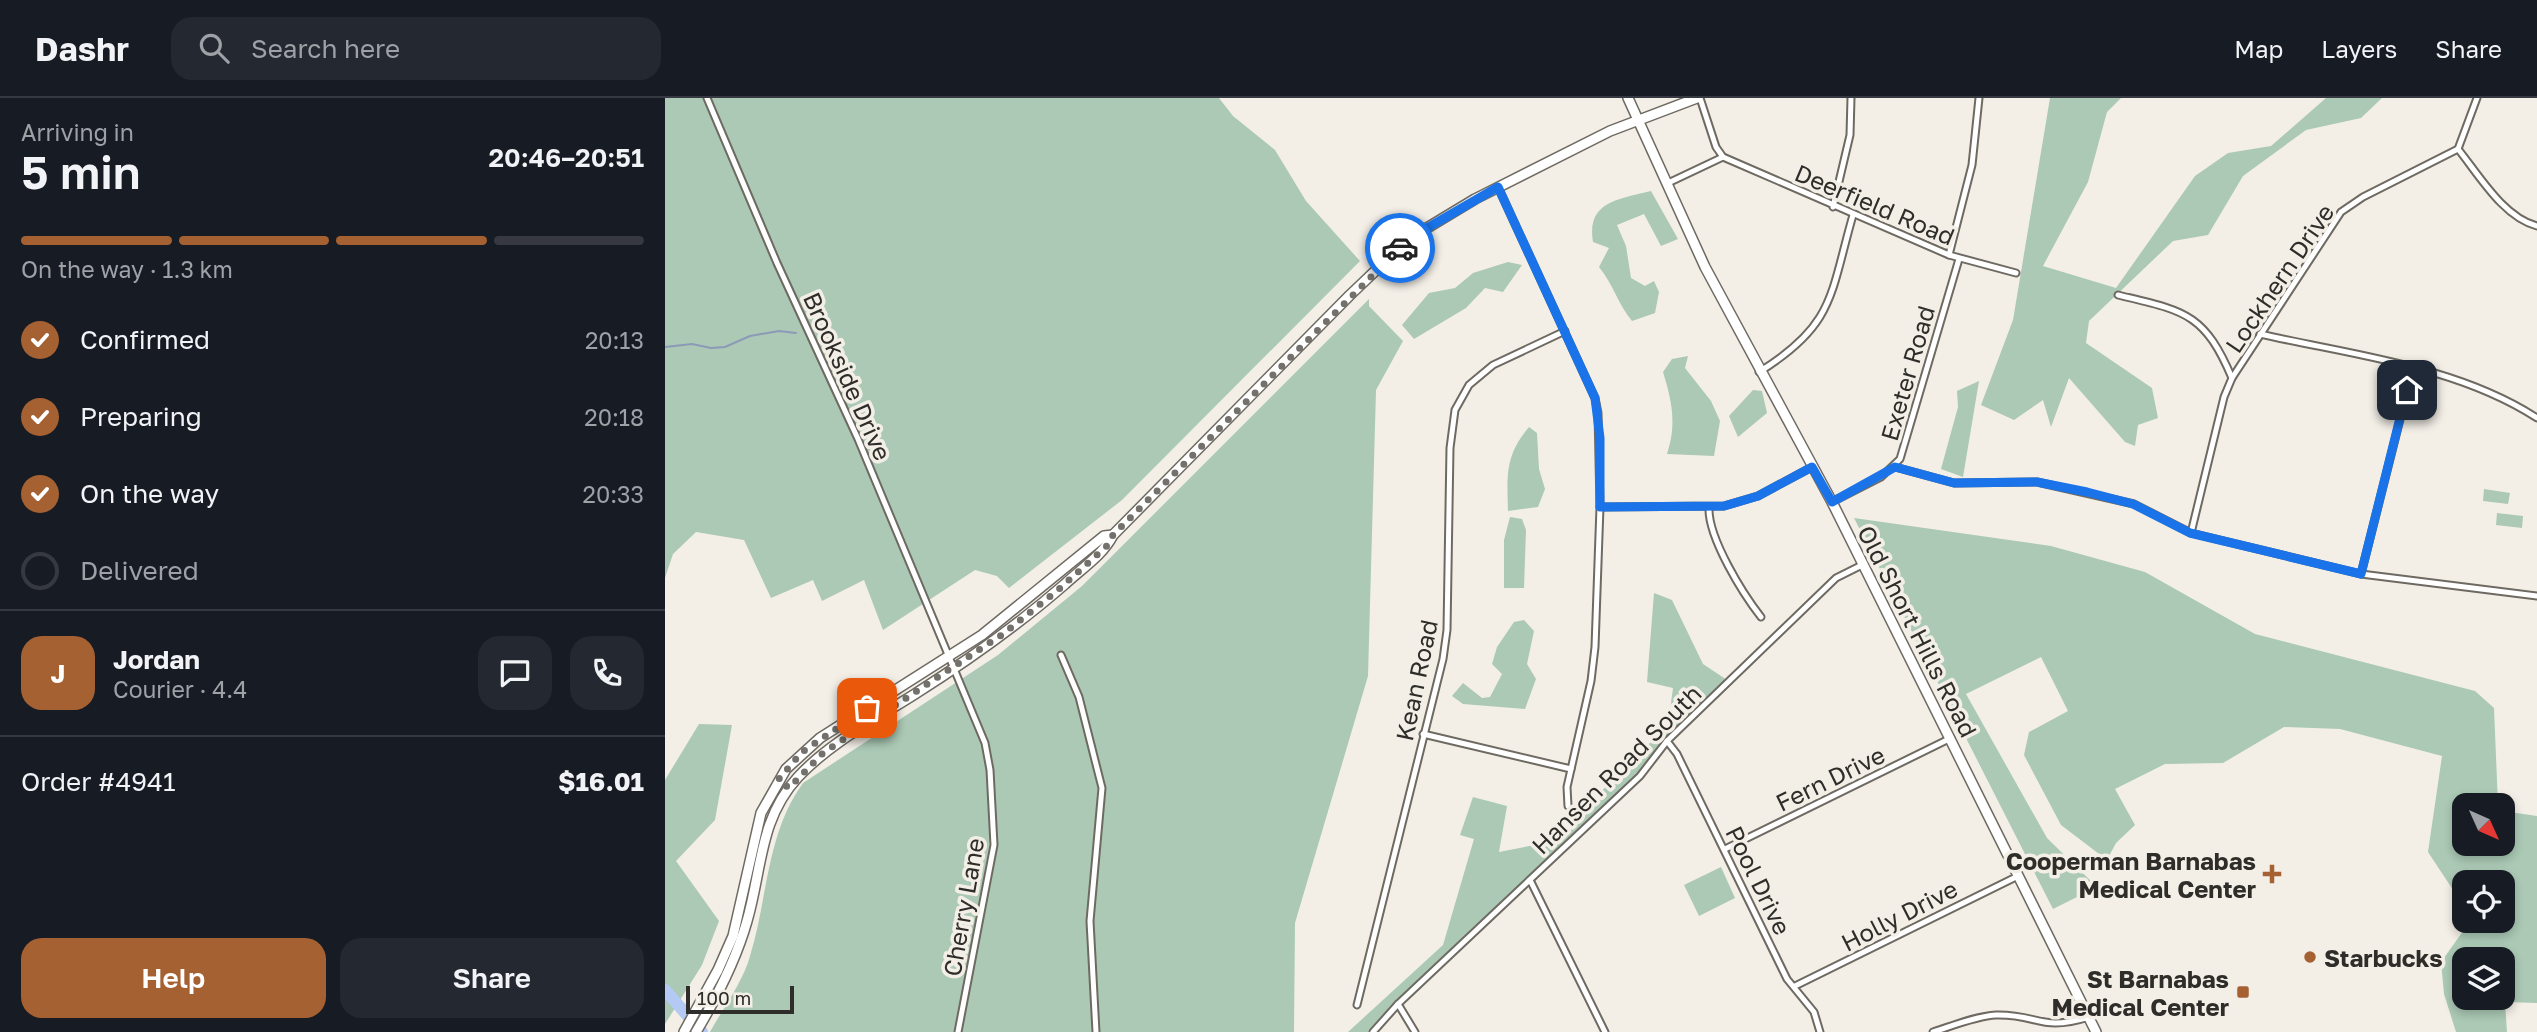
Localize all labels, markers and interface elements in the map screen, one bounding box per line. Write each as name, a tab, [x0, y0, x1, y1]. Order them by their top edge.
search box	[171, 17, 661, 80]
text: Dashr	[35, 29, 129, 68]
icon: search	[195, 29, 233, 67]
text: Search here	[251, 33, 400, 64]
text: Map	[2234, 34, 2283, 63]
text: Layers	[2321, 34, 2397, 63]
text: Share	[2435, 34, 2502, 63]
text: Arriving in	[21, 118, 134, 146]
text: 20:46–20:51	[488, 142, 644, 173]
text: 5 min	[21, 144, 141, 199]
street label: Deerfield Road	[1791, 157, 1959, 251]
street label: Lockhern Drive	[2219, 198, 2339, 358]
courier	[1365, 213, 1435, 283]
icon: car	[1381, 229, 1419, 267]
text: On the way · 1.3 km	[21, 255, 233, 283]
street label: Brookside Drive	[798, 287, 898, 465]
street label: Exeter Road	[1874, 302, 1940, 444]
icon: check	[21, 321, 59, 359]
text: Confirmed	[80, 324, 210, 355]
text: 20:13	[585, 326, 644, 354]
pin	[2377, 360, 2437, 420]
icon: home	[2388, 371, 2426, 409]
icon: check	[21, 398, 59, 436]
text: Preparing	[80, 401, 202, 432]
text: 20:18	[584, 403, 644, 431]
icon: check	[21, 475, 59, 513]
text: On the way	[80, 478, 219, 509]
text: 20:33	[583, 480, 644, 508]
street label: Old Short Hills Road	[1852, 520, 1984, 742]
text: Delivered	[80, 555, 199, 586]
street label: Kean Road	[1389, 617, 1443, 743]
button: chat	[478, 636, 552, 710]
button: phone	[570, 636, 644, 710]
text: Jordan	[113, 644, 200, 675]
text: J	[51, 658, 65, 689]
text: Courier · 4.4	[113, 675, 247, 703]
pin	[837, 678, 897, 738]
street label: Hansen Road South	[1525, 678, 1707, 860]
icon: bag	[848, 689, 886, 727]
street label: Fern Drive	[1771, 739, 1889, 817]
text: Order #4941	[21, 766, 176, 797]
text: $16.01	[558, 766, 644, 797]
north arrow	[2452, 793, 2515, 856]
map controls	[2452, 793, 2515, 1010]
street label: Pool Drive	[1720, 821, 1798, 939]
street label: Cherry Lane	[937, 836, 989, 978]
place label: Cooperman Barnabas Medical Center	[2006, 846, 2256, 903]
marker: Cooperman Barnabas Medical Center	[2262, 864, 2282, 884]
button: locate	[2452, 870, 2515, 933]
street label: Holly Drive	[1836, 873, 1962, 957]
button: Help	[21, 938, 326, 1018]
button: Share	[340, 938, 644, 1018]
place label: Starbucks	[2324, 943, 2443, 972]
button: layers	[2452, 947, 2515, 1010]
marker: Starbucks	[2302, 949, 2318, 965]
place label: St Barnabas Medical Center	[2052, 964, 2229, 1021]
scale bar	[686, 983, 795, 1015]
marker: St Barnabas Medical Center	[2235, 984, 2251, 1000]
text: 100 m	[697, 986, 751, 1009]

